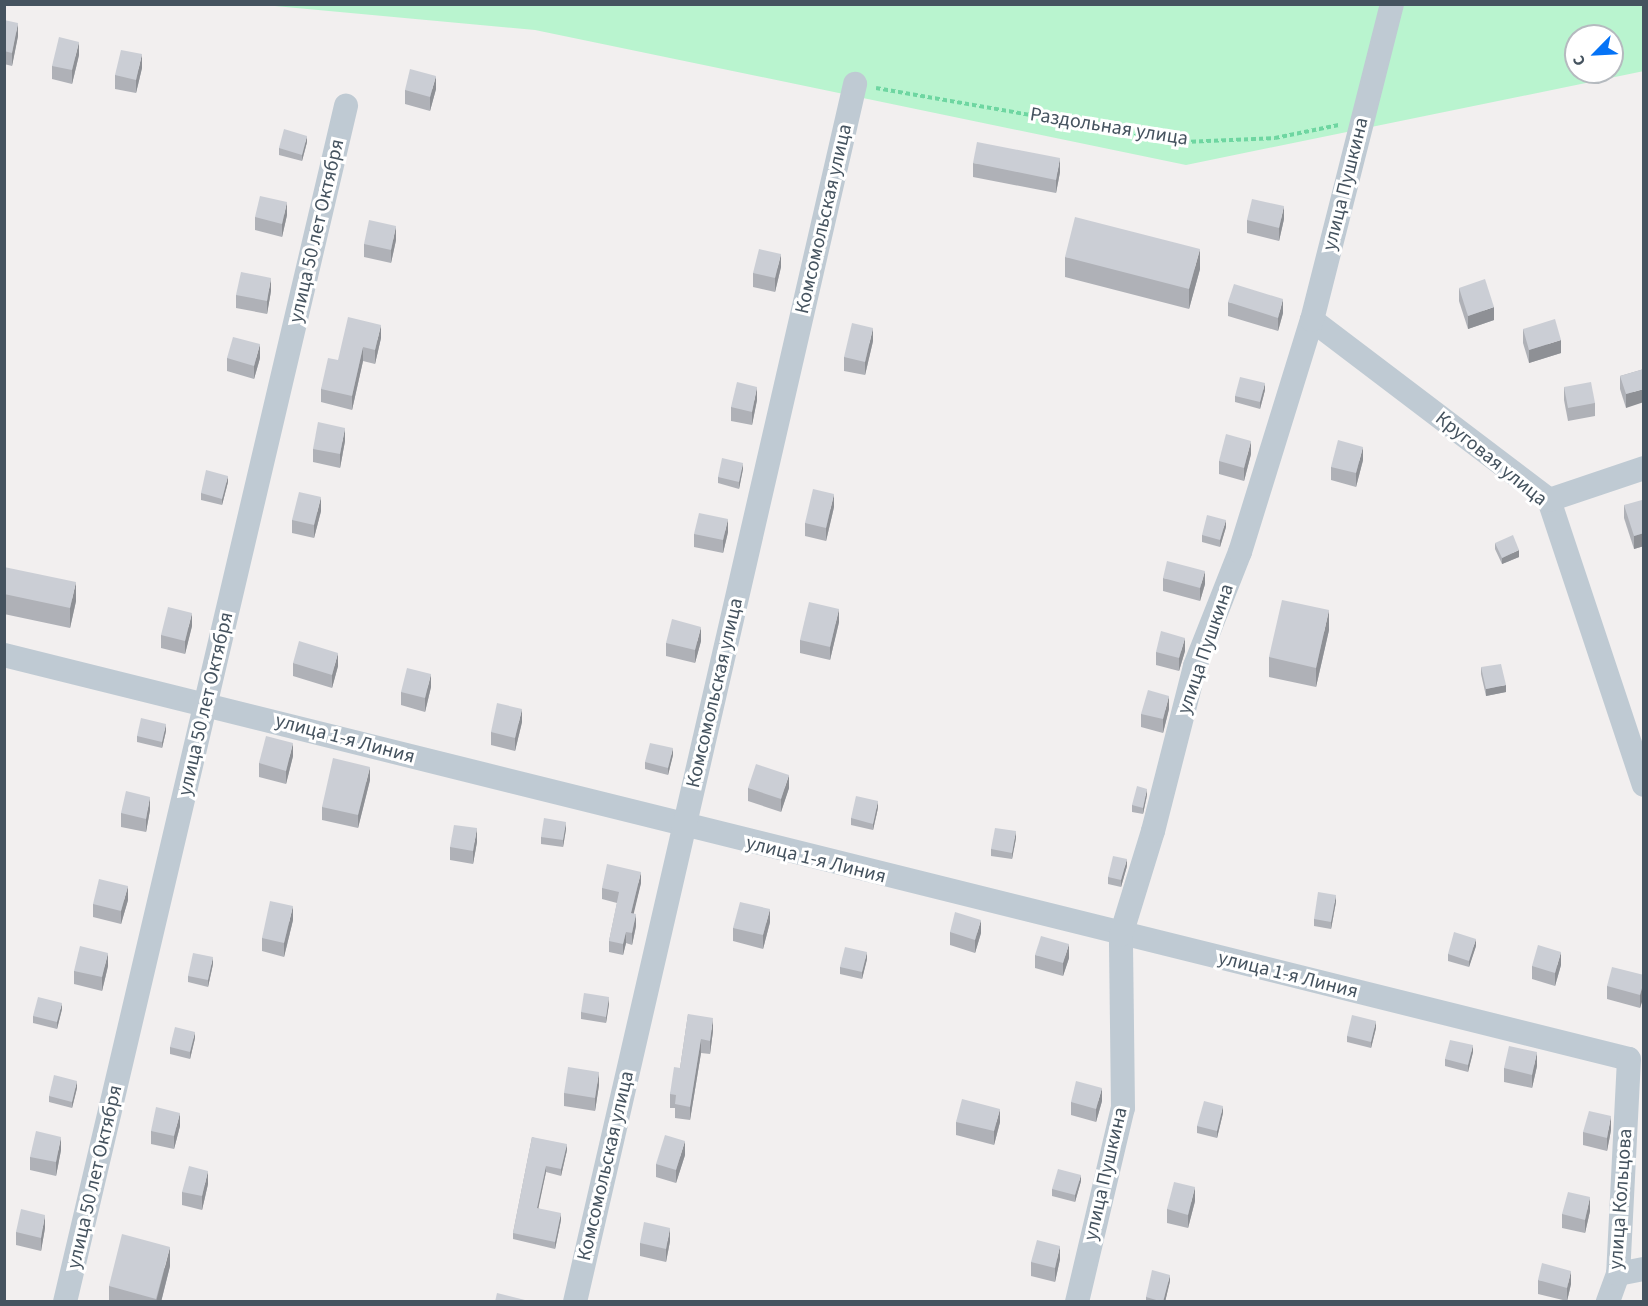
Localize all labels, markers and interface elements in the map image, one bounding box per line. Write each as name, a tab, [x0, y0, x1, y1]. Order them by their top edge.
north arrow	[1564, 24, 1624, 84]
text: С	[1567, 52, 1591, 69]
street label: Раздольная улица	[1028, 103, 1190, 151]
street label: улица Пушкина	[1318, 115, 1374, 253]
street label: Комсомольская улица	[790, 122, 858, 316]
street label: улица 50 лет Октября	[284, 137, 350, 325]
street label: Круговая улица	[1430, 407, 1552, 511]
street label: улица Пушкина	[1172, 581, 1240, 717]
street label: Комсомольская улица	[681, 596, 749, 790]
street label: улица 50 лет Октября	[173, 610, 239, 798]
street label: улица 1-я Линия	[273, 709, 417, 769]
street label: улица 1-я Линия	[744, 831, 888, 889]
street label: улица 1-я Линия	[1216, 946, 1360, 1004]
street label: Комсомольская улица	[572, 1069, 640, 1263]
street label: улица 50 лет Октября	[62, 1083, 128, 1271]
street label: улица Пушкина	[1079, 1105, 1133, 1243]
street label: улица Кольцова	[1604, 1128, 1638, 1270]

